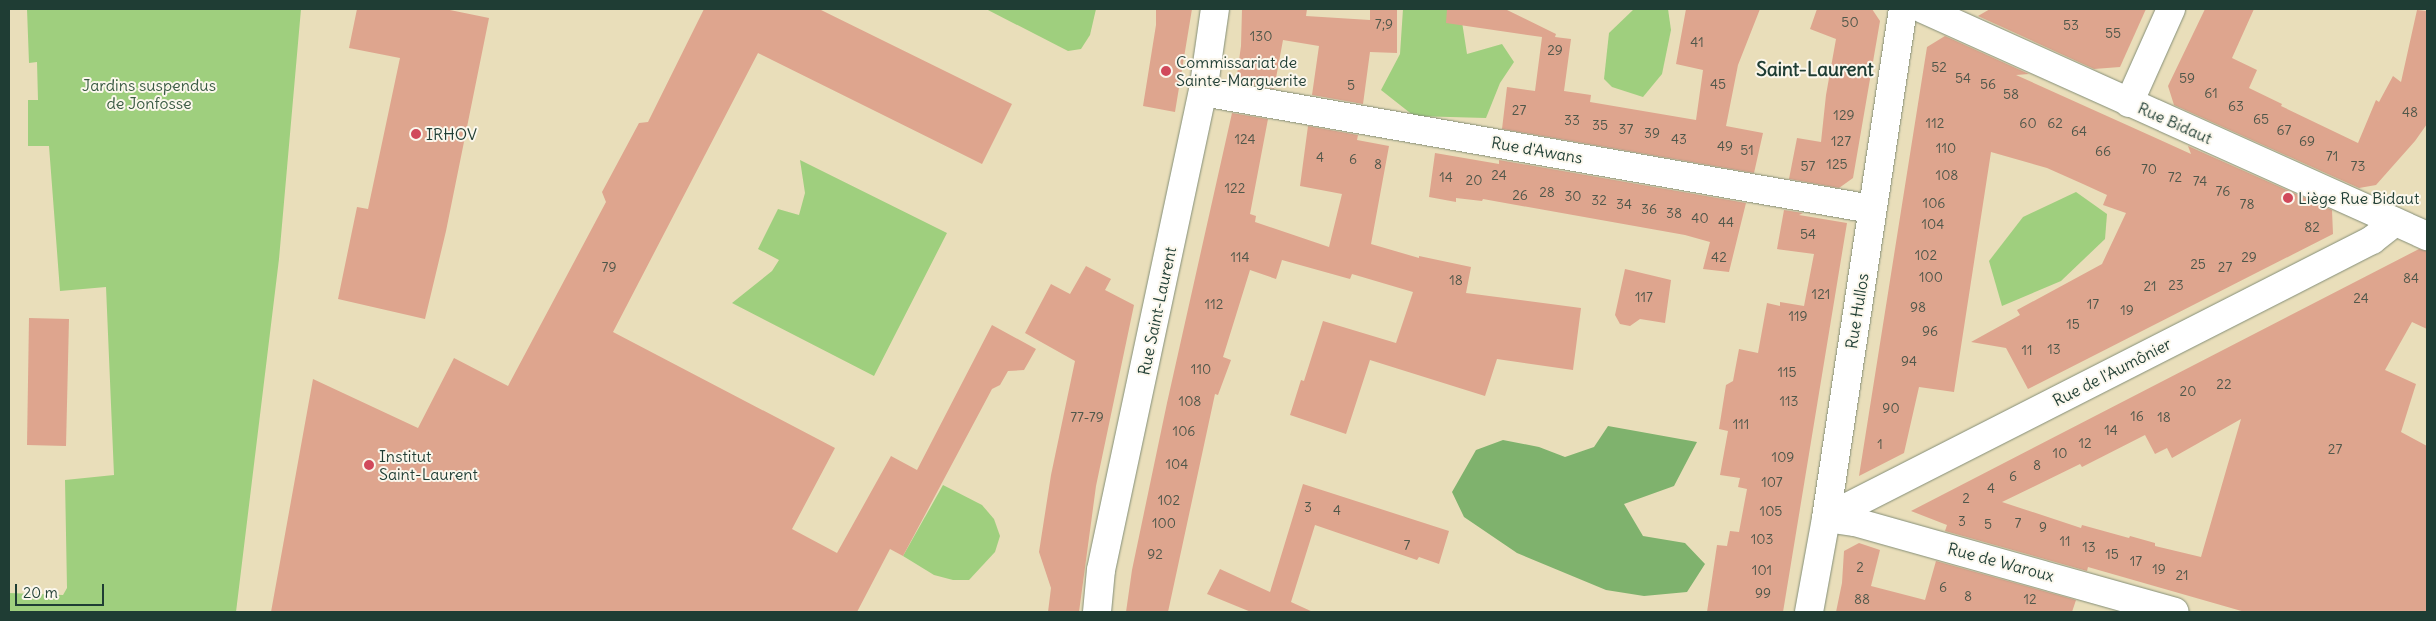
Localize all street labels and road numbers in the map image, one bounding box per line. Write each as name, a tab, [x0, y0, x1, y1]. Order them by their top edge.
street label: Rue Bidaut	[2135, 98, 2215, 148]
street label: Rue d'Awans	[1490, 133, 1584, 167]
street label: Rue Saint-Laurent	[1134, 245, 1180, 377]
street label: Rue Hullos	[1842, 272, 1872, 350]
street label: Rue de l'Aumônier	[2050, 334, 2174, 410]
street label: Rue de Waroux	[1946, 539, 2056, 585]

